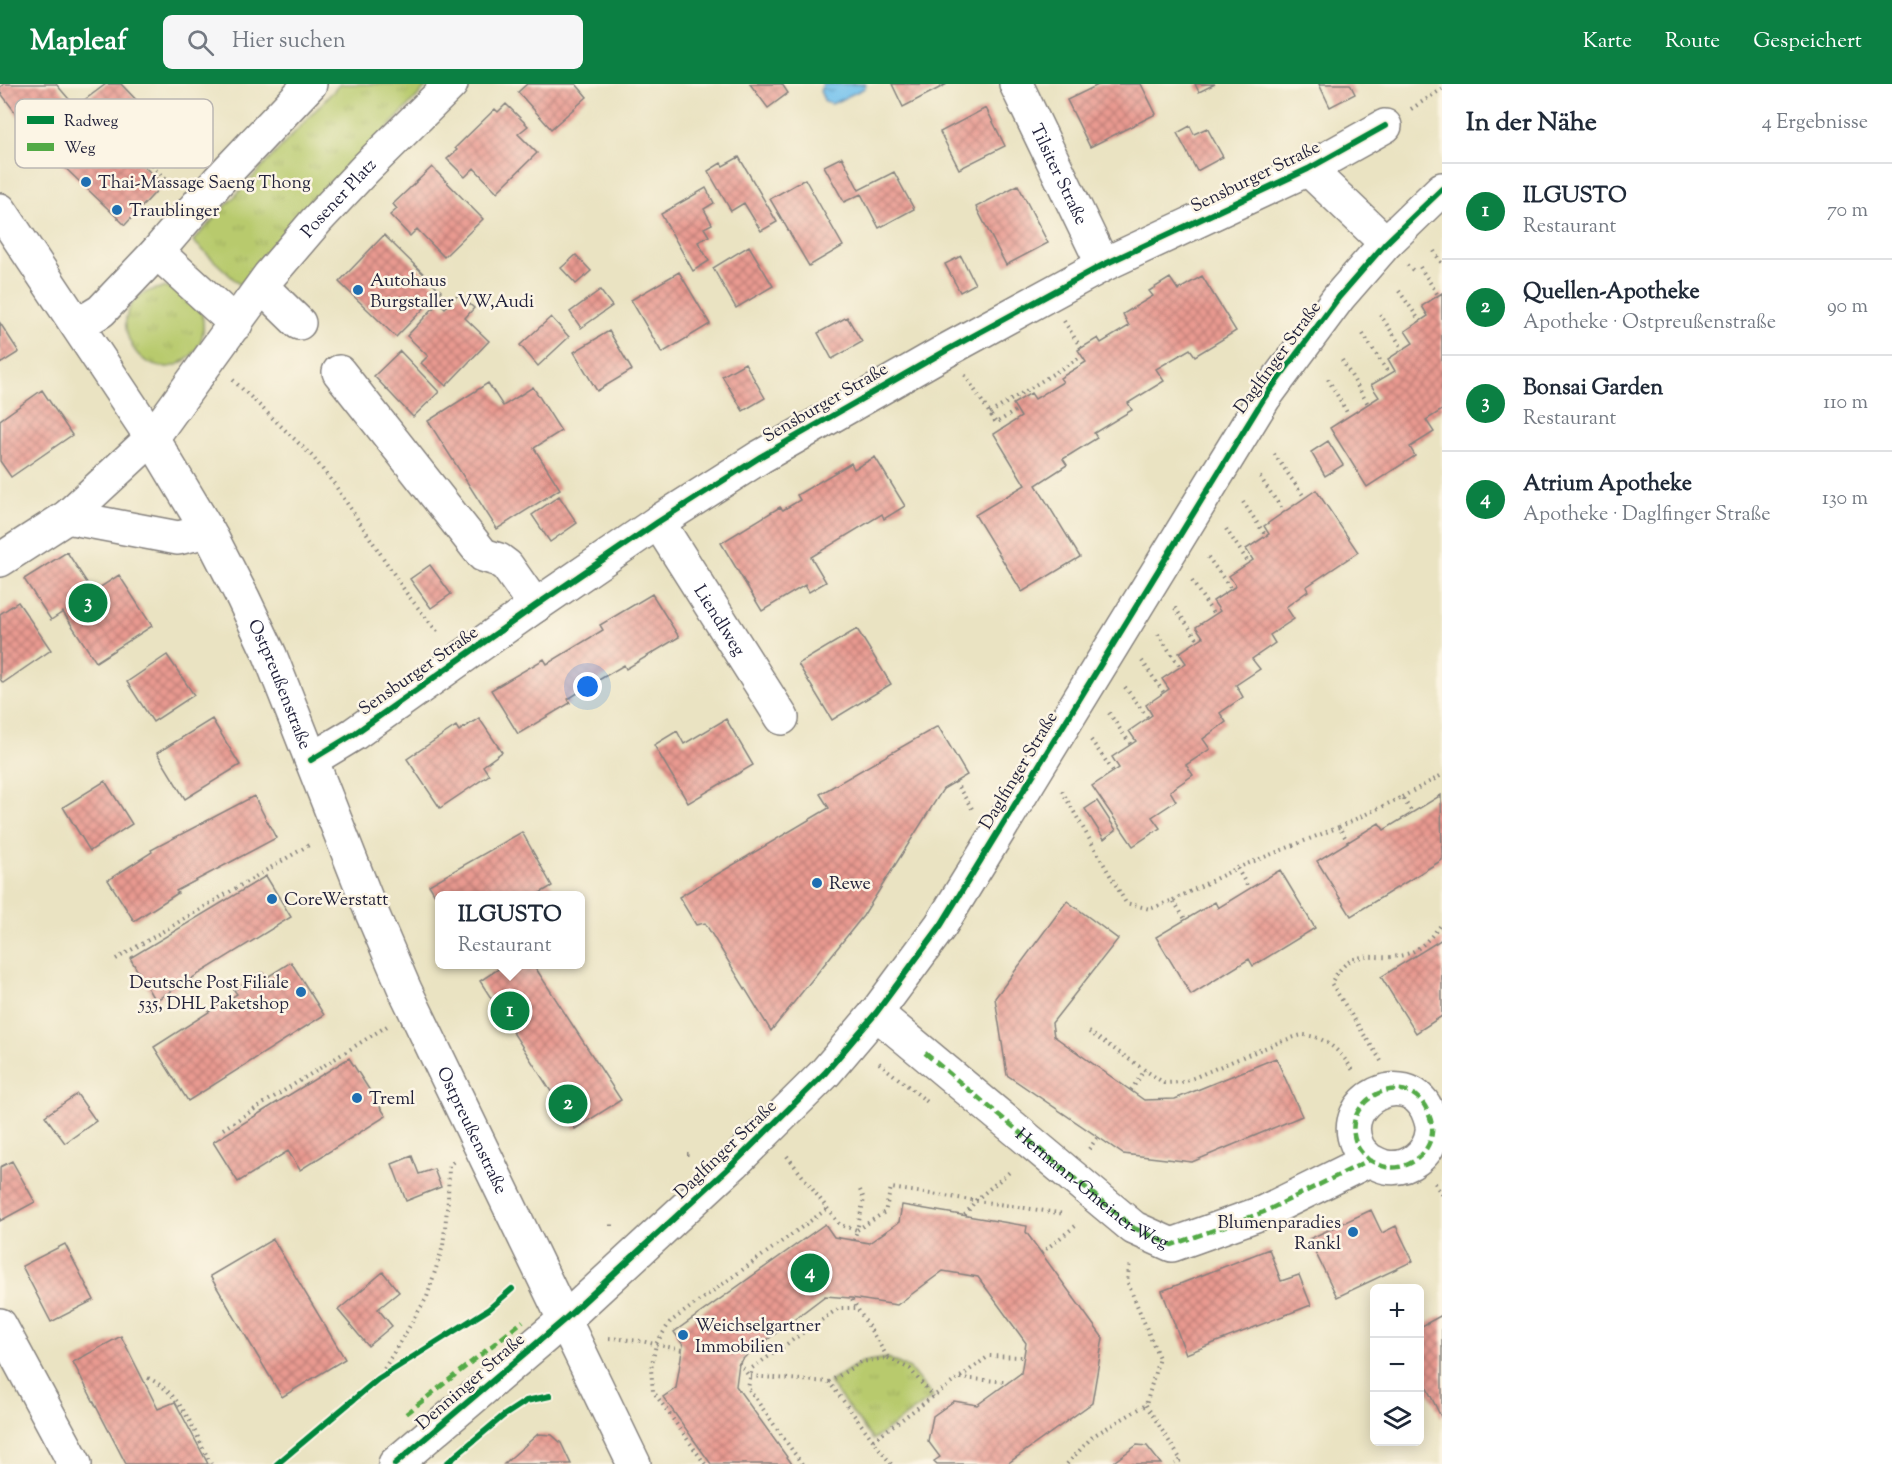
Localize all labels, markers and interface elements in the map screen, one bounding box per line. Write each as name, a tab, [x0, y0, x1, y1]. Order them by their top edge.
search box	[163, 15, 583, 69]
text: Mapleaf	[30, 22, 127, 62]
icon: search	[184, 26, 217, 59]
text: Hier suchen	[232, 26, 346, 58]
text: Karte	[1583, 27, 1632, 57]
text: Route	[1665, 27, 1720, 57]
text: Gespeichert	[1753, 27, 1862, 57]
legend	[15, 99, 213, 168]
text: In der Nähe	[1466, 105, 1597, 142]
text: 4 Ergebnisse	[1762, 109, 1868, 138]
text: Radweg	[64, 111, 118, 134]
street label: Tilsiter Straße	[1022, 120, 1093, 230]
street label: Sensburger Straße	[1187, 135, 1325, 220]
text: Weg	[64, 138, 96, 161]
street label: Posener Platz	[296, 153, 383, 244]
place label: Thai-Massage Saeng Thong	[98, 171, 311, 197]
marker: Thai-Massage Saeng Thong	[79, 175, 93, 189]
text: ILGUSTO	[1523, 181, 1627, 213]
text: 1	[1482, 197, 1489, 226]
text: 70 m	[1827, 197, 1868, 226]
place label: Traublinger	[129, 199, 219, 225]
marker: Traublinger	[110, 203, 124, 217]
text: Restaurant	[1523, 213, 1616, 242]
place label: Autohaus Burgstaller VW,Audi	[370, 269, 534, 316]
text: Quellen-Apotheke	[1523, 277, 1700, 309]
marker: Autohaus Burgstaller VW,Audi	[351, 283, 365, 297]
text: 2	[1481, 293, 1490, 322]
text: 90 m	[1827, 293, 1868, 322]
street label: Daglfinger Straße	[1229, 296, 1328, 420]
text: Apotheke · Ostpreußenstraße	[1523, 309, 1776, 338]
street label: Sensburger Straße	[758, 357, 894, 450]
text: Bonsai Garden	[1523, 373, 1663, 405]
text: 3	[1481, 389, 1490, 418]
text: 110 m	[1823, 389, 1868, 418]
text: Restaurant	[1523, 405, 1616, 434]
text: Atrium Apotheke	[1523, 469, 1692, 501]
text: 4	[1480, 485, 1491, 514]
text: 130 m	[1822, 485, 1868, 514]
text: Apotheke · Daglfinger Straße	[1523, 501, 1771, 530]
pin: 3	[68, 580, 107, 626]
street label: Liendlweg	[686, 580, 751, 662]
street label: Ostpreußenstraße	[240, 615, 317, 754]
street label: Sensburger Straße	[354, 621, 484, 723]
your location	[573, 672, 602, 701]
street label: Daglfinger Straße	[974, 707, 1065, 835]
place label: Rewe	[829, 872, 871, 898]
marker: Rewe	[810, 876, 824, 890]
place label: CoreWerstatt	[284, 888, 389, 914]
popup	[435, 891, 585, 969]
marker: CoreWerstatt	[265, 892, 279, 906]
text: ILGUSTO	[458, 900, 562, 932]
text: Restaurant	[458, 932, 552, 961]
place label: Deutsche Post Filiale 535, DHL Paketshop	[129, 971, 289, 1018]
marker: Deutsche Post Filiale 535, DHL Paketshop	[294, 985, 308, 999]
pin: 1	[490, 988, 530, 1034]
street label: Ostpreußenstraße	[429, 1063, 513, 1199]
pin: 2	[548, 1082, 588, 1126]
place label: Treml	[369, 1087, 415, 1113]
marker: Treml	[350, 1091, 364, 1105]
street label: Daglfinger Straße	[669, 1095, 784, 1206]
street label: Hermann-Gmeiner-Weg	[1009, 1123, 1173, 1257]
place label: Blumenparadies Rankl	[1218, 1211, 1341, 1258]
marker: Blumenparadies Rankl	[1346, 1225, 1360, 1239]
pin: 4	[790, 1250, 830, 1296]
map controls	[1370, 1284, 1424, 1446]
button: +	[1370, 1284, 1424, 1338]
place label: Weichselgartner Immobilien	[695, 1314, 821, 1361]
street label: Denninger Straße	[411, 1328, 532, 1437]
marker: Weichselgartner Immobilien	[676, 1328, 690, 1342]
button: −	[1370, 1338, 1424, 1392]
button: layers	[1370, 1392, 1424, 1446]

